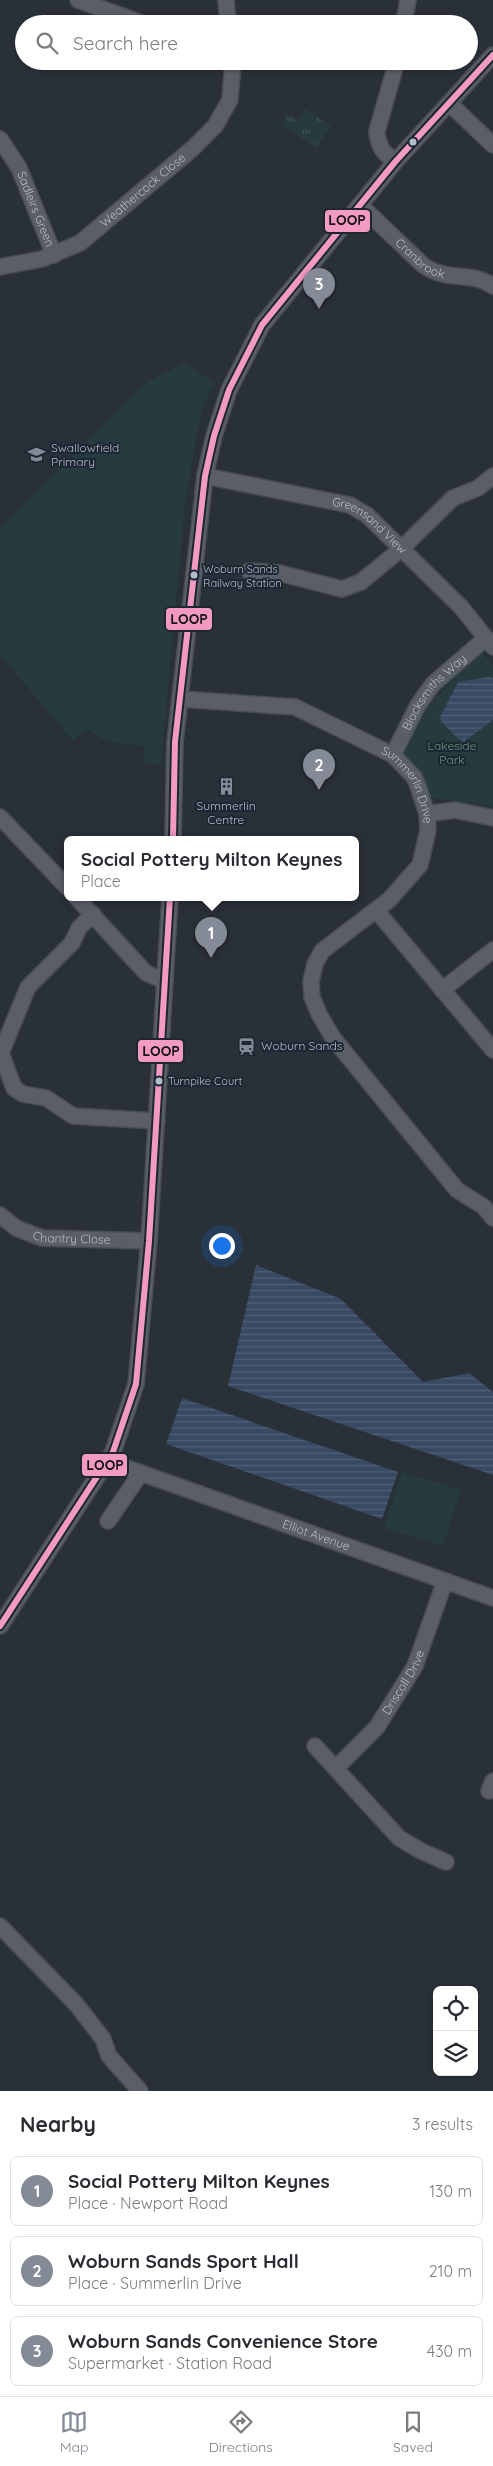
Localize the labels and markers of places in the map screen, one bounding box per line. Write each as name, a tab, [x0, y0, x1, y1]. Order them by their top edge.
unlabelled marker	[408, 137, 418, 147]
pin: 3	[303, 268, 335, 309]
place label: Swallowfield Primary	[51, 440, 119, 469]
school or university icon: Swallowfield Primary	[27, 445, 47, 465]
place label: Woburn Sands Railway Station	[203, 562, 282, 590]
marker: Woburn Sands Railway Station	[189, 570, 199, 580]
pin: 2	[303, 749, 335, 790]
building icon: Summerlin Centre	[216, 777, 236, 797]
place label: Summerlin Centre	[196, 798, 256, 827]
pin: 1	[195, 917, 227, 958]
station icon: Woburn Sands	[237, 1036, 257, 1056]
place label: Woburn Sands	[261, 1038, 343, 1053]
place label: Turnpike Court	[168, 1074, 242, 1088]
marker: Turnpike Court	[154, 1076, 164, 1086]

